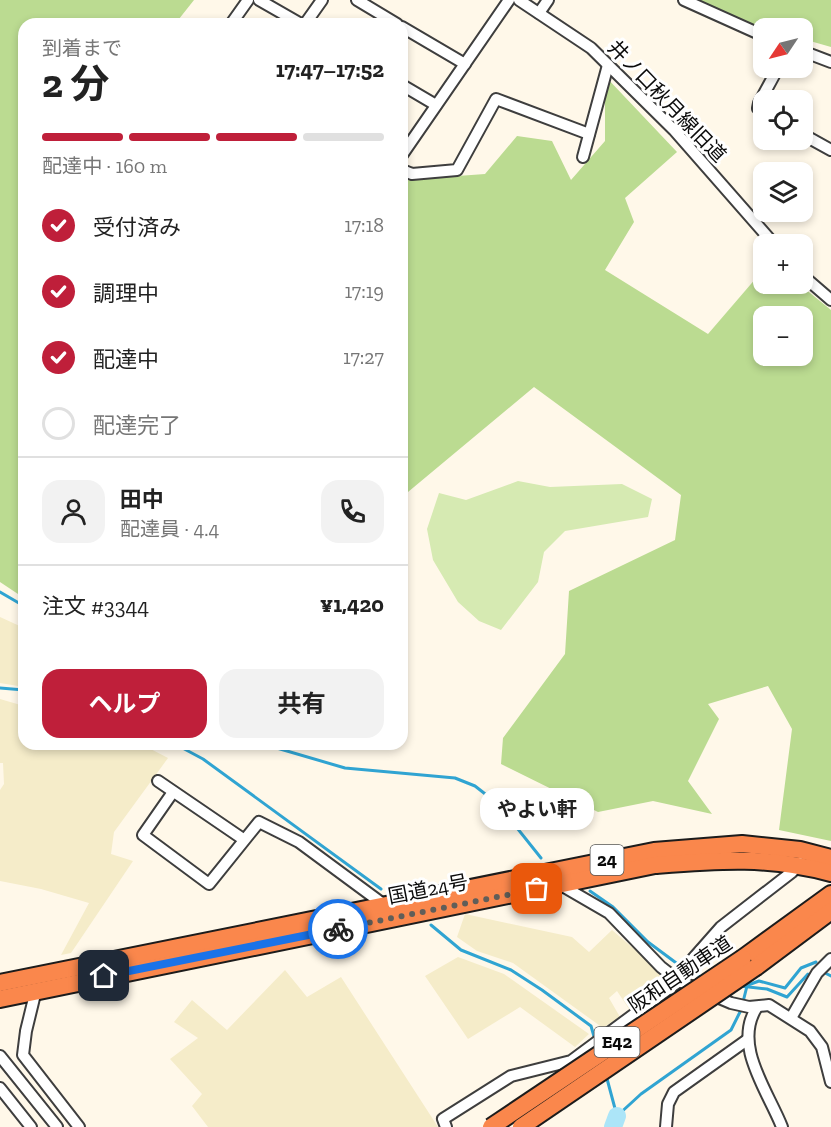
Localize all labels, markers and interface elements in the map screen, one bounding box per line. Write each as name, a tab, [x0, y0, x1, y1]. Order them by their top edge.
north arrow	[753, 18, 813, 78]
map controls	[753, 18, 813, 366]
street label: 井ノ口秋月線旧道	[603, 35, 731, 167]
text: 到着まで	[42, 36, 122, 60]
text: 17:47–17:52	[276, 56, 384, 83]
text: 2 分	[42, 60, 109, 107]
button: locate	[753, 90, 813, 150]
text: 配達中 · 160 m	[42, 154, 167, 178]
button: layers	[753, 162, 813, 222]
icon: check	[42, 209, 75, 242]
text: 17:18	[344, 213, 384, 237]
text: 受付済み	[93, 214, 181, 241]
button: +	[753, 234, 813, 294]
icon: check	[42, 275, 75, 308]
text: 17:19	[344, 279, 384, 303]
text: 調理中	[93, 280, 159, 307]
button: −	[753, 306, 813, 366]
icon: check	[42, 341, 75, 374]
text: 17:27	[343, 345, 384, 369]
text: 配達中	[93, 346, 159, 373]
text: 配達完了	[93, 412, 181, 439]
button: person	[42, 480, 105, 543]
button: phone	[321, 480, 384, 543]
text: 田中	[120, 486, 164, 513]
text: 配達員 · 4.4	[120, 517, 219, 541]
text: ¥1,420	[320, 591, 384, 618]
text: 注文 #3344	[42, 593, 149, 620]
button: ヘルプ	[42, 669, 207, 738]
button: 共有	[219, 669, 384, 738]
callout: やよい軒	[480, 787, 594, 829]
text: やよい軒	[497, 797, 577, 821]
road number: 24	[590, 845, 624, 875]
pin	[511, 863, 562, 914]
street label: 国道24号	[386, 869, 470, 909]
icon: bag	[520, 872, 553, 905]
courier	[308, 899, 368, 959]
icon: bike	[322, 913, 355, 946]
street label: 阪和自動車道	[624, 930, 736, 1018]
pin	[78, 950, 129, 1001]
icon: home	[87, 959, 120, 992]
road number: E42	[594, 1027, 640, 1057]

